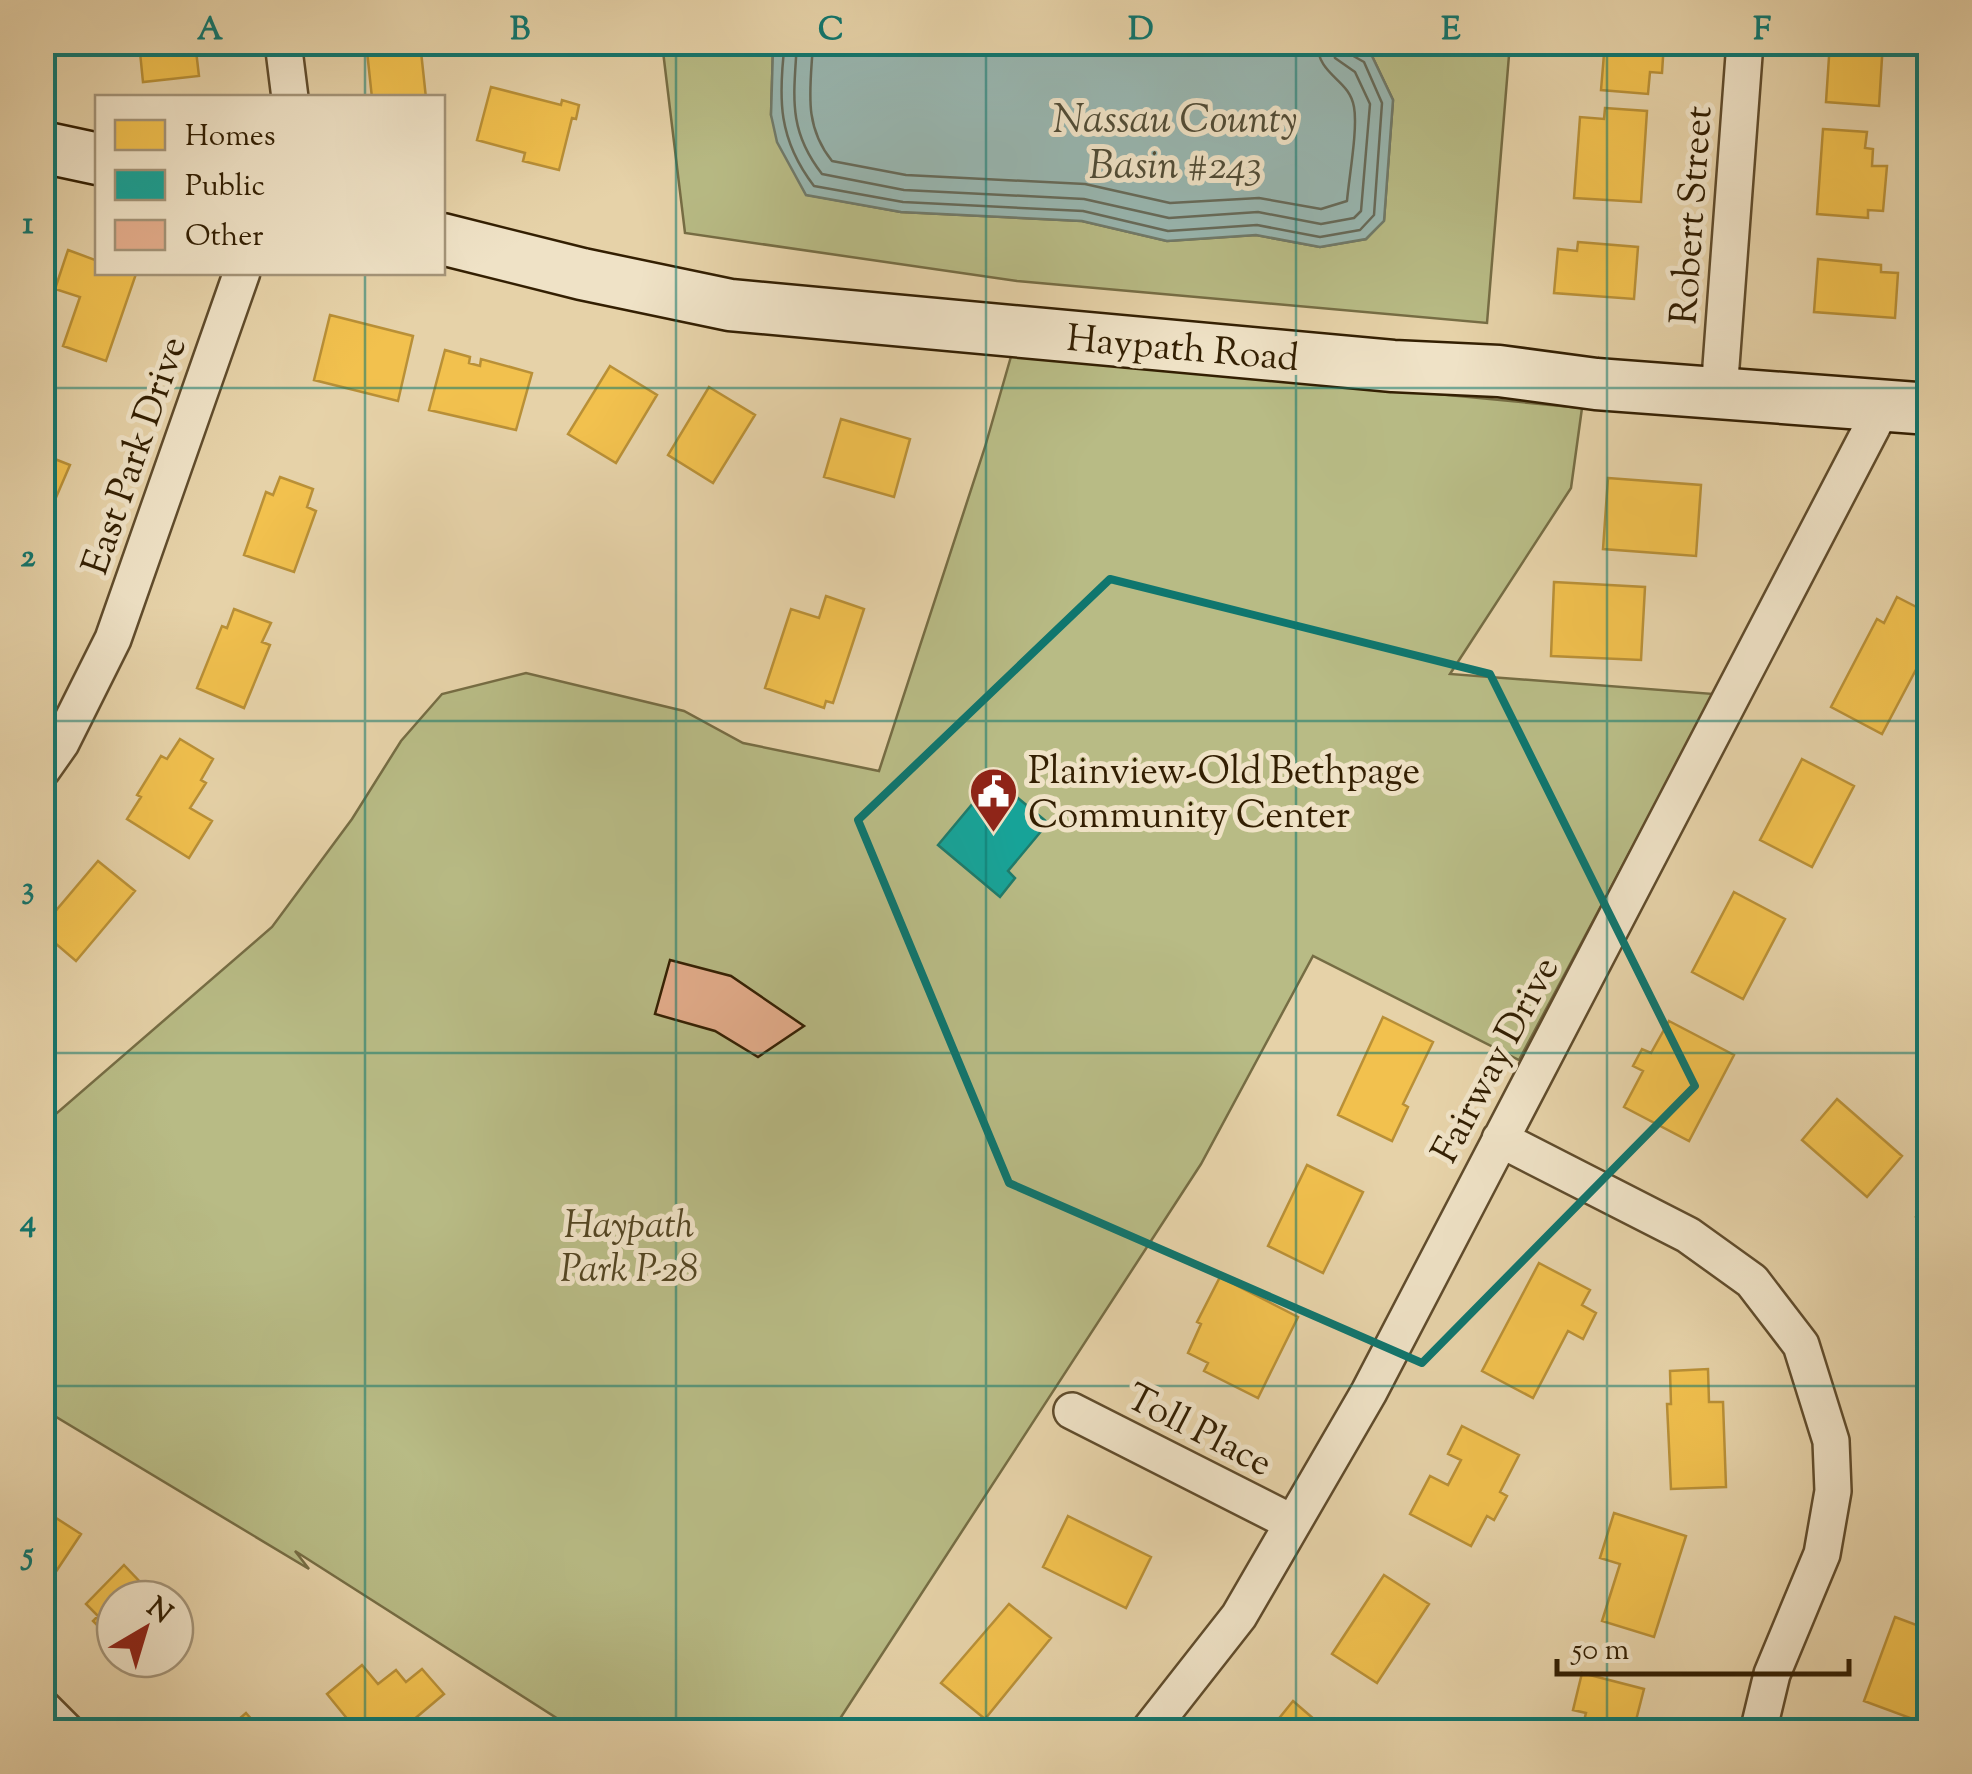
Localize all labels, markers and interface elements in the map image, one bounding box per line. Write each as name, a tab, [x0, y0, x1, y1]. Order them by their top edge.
text: A	[197, 8, 223, 54]
text: B	[510, 8, 530, 54]
text: C	[818, 8, 844, 54]
text: D	[1128, 8, 1154, 54]
text: E	[1441, 8, 1461, 54]
text: F	[1753, 8, 1771, 54]
water label: Nassau County Basin #243	[1053, 94, 1297, 197]
legend	[95, 95, 445, 275]
street label: Robert Street	[1659, 104, 1729, 326]
text: Homes	[185, 116, 275, 159]
text: Public	[185, 166, 265, 209]
text: 1	[23, 202, 34, 248]
text: Other	[185, 216, 263, 259]
street label: Haypath Road	[1064, 314, 1301, 388]
street label: East Park Drive	[71, 330, 203, 583]
text: 2	[21, 535, 36, 581]
place label: Plainview-Old Bethpage Community Center	[1028, 747, 1420, 845]
public building icon: Plainview-Old Bethpage Community Center	[967, 766, 1019, 834]
text: 3	[22, 867, 34, 913]
street label: Fairway Drive	[1420, 948, 1575, 1174]
text: 4	[19, 1200, 36, 1246]
park label: Haypath Park P-28	[560, 1201, 698, 1299]
street label: Toll Place	[1116, 1373, 1280, 1492]
text: 5	[20, 1533, 34, 1579]
north arrow	[95, 1579, 195, 1679]
text: N	[137, 1589, 180, 1634]
scale bar	[1557, 1614, 1850, 1676]
text: 50 m	[1570, 1630, 1630, 1673]

